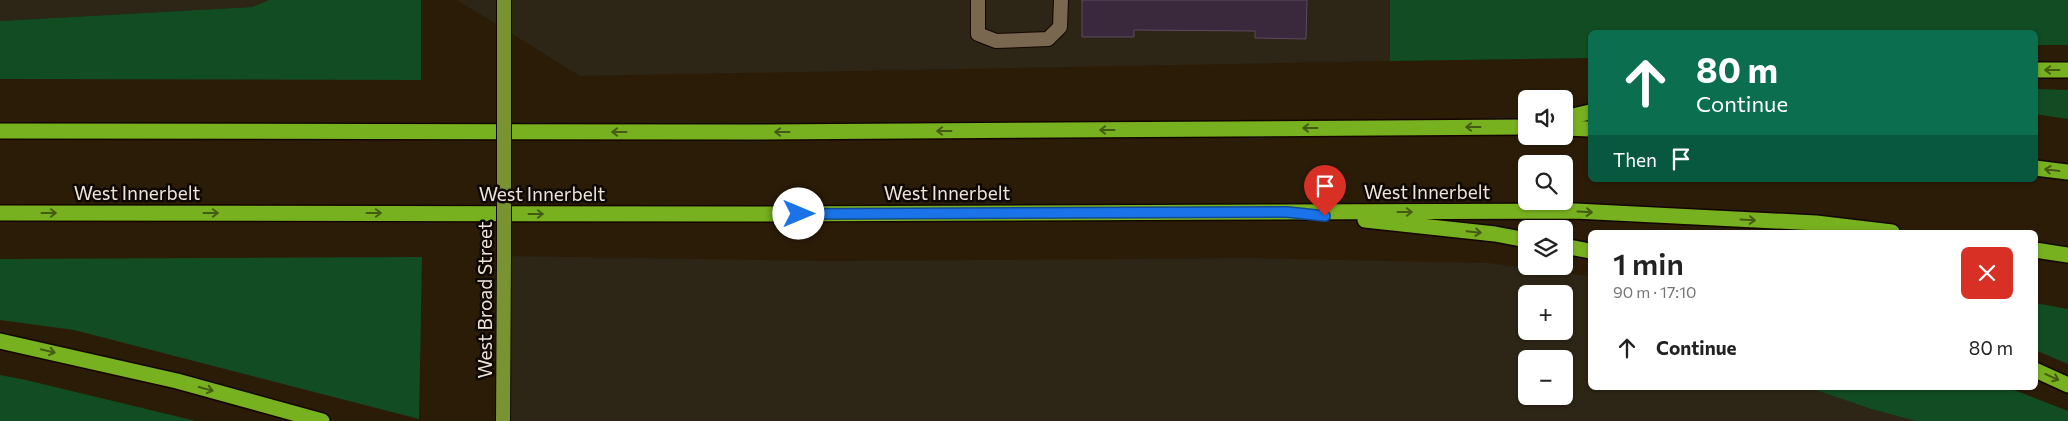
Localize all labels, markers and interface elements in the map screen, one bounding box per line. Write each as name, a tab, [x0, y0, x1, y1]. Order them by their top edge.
text: 80 m	[1696, 47, 1778, 90]
icon: ahead	[1613, 50, 1678, 115]
one-way arrow	[2044, 65, 2060, 75]
map controls	[1518, 90, 1573, 405]
button: sound	[1518, 90, 1573, 145]
text: Continue	[1696, 90, 1788, 117]
one-way arrow	[1465, 122, 1481, 132]
one-way arrow	[1302, 123, 1318, 133]
one-way arrow	[1099, 125, 1116, 135]
one-way arrow	[937, 126, 953, 136]
one-way arrow	[612, 127, 628, 137]
one-way arrow	[774, 127, 790, 137]
icon: arrive	[1667, 145, 1695, 173]
text: Then	[1613, 148, 1657, 171]
button: search	[1518, 155, 1573, 210]
pin	[1304, 165, 1346, 216]
one-way arrow	[2044, 165, 2060, 175]
icon: arrive	[1311, 172, 1339, 200]
street label: West Innerbelt	[1364, 180, 1491, 203]
street label: West Innerbelt	[74, 181, 201, 204]
street label: West Innerbelt	[884, 181, 1011, 204]
street label: West Innerbelt	[479, 182, 606, 205]
position arrow	[772, 187, 824, 239]
one-way arrow	[1397, 207, 1413, 217]
one-way arrow	[1577, 207, 1593, 216]
one-way arrow	[40, 208, 56, 218]
one-way arrow	[202, 208, 219, 218]
one-way arrow	[365, 208, 381, 218]
one-way arrow	[528, 209, 544, 219]
one-way arrow	[1739, 215, 1755, 224]
button: layers	[1518, 220, 1573, 275]
street label: West Broad Street	[473, 221, 496, 379]
one-way arrow	[1466, 227, 1482, 237]
text: 1 min	[1613, 244, 1684, 281]
button: close	[1961, 247, 2013, 299]
text: 90 m · 17:10	[1613, 282, 1696, 301]
button: +	[1518, 285, 1573, 340]
icon: ahead	[1613, 334, 1641, 362]
text: Continue	[1656, 336, 1736, 359]
text: 80 m	[1969, 336, 2013, 359]
one-way arrow	[39, 347, 55, 356]
button: −	[1518, 350, 1573, 405]
one-way arrow	[2044, 373, 2059, 383]
one-way arrow	[197, 385, 213, 394]

